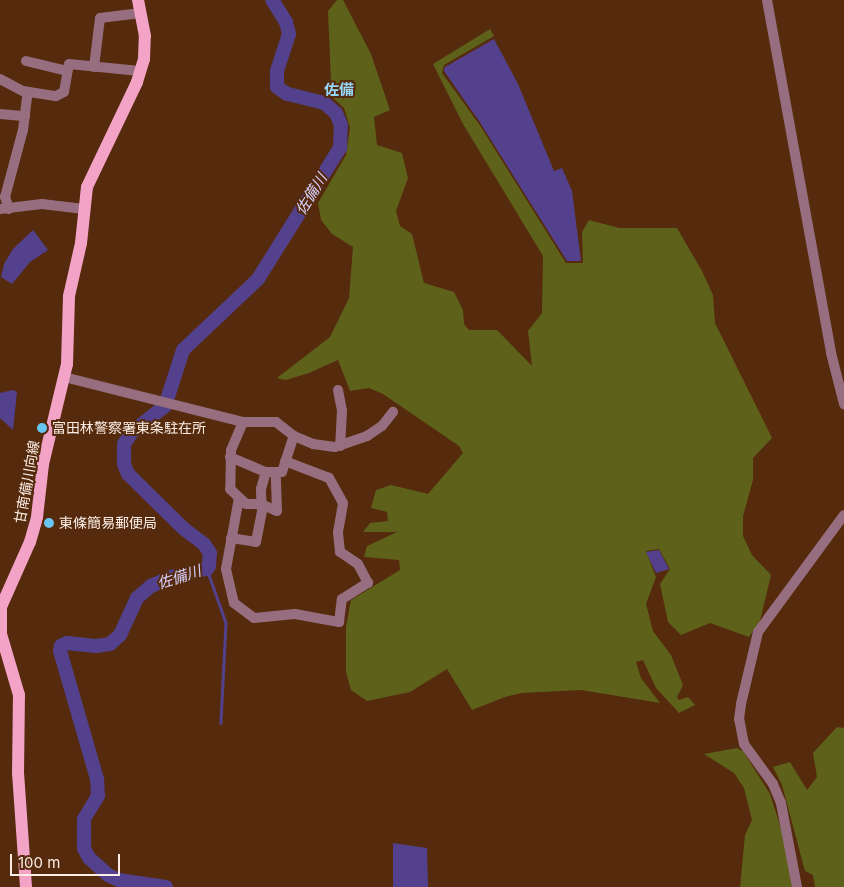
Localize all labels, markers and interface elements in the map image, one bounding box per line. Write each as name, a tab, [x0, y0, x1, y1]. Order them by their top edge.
district label: 佐備	[324, 81, 354, 99]
water label: 佐備川	[291, 170, 331, 218]
place label: 富田林警察署東条駐在所	[52, 420, 206, 436]
marker: 富田林警察署東条駐在所	[36, 422, 48, 434]
street label: 甘南備川向線	[11, 439, 43, 525]
place label: 東條簡易郵便局	[59, 515, 157, 531]
marker: 東條簡易郵便局	[43, 517, 55, 529]
water label: 佐備川	[155, 561, 203, 593]
scale bar	[12, 844, 122, 876]
text: 100 m	[18, 853, 60, 872]

